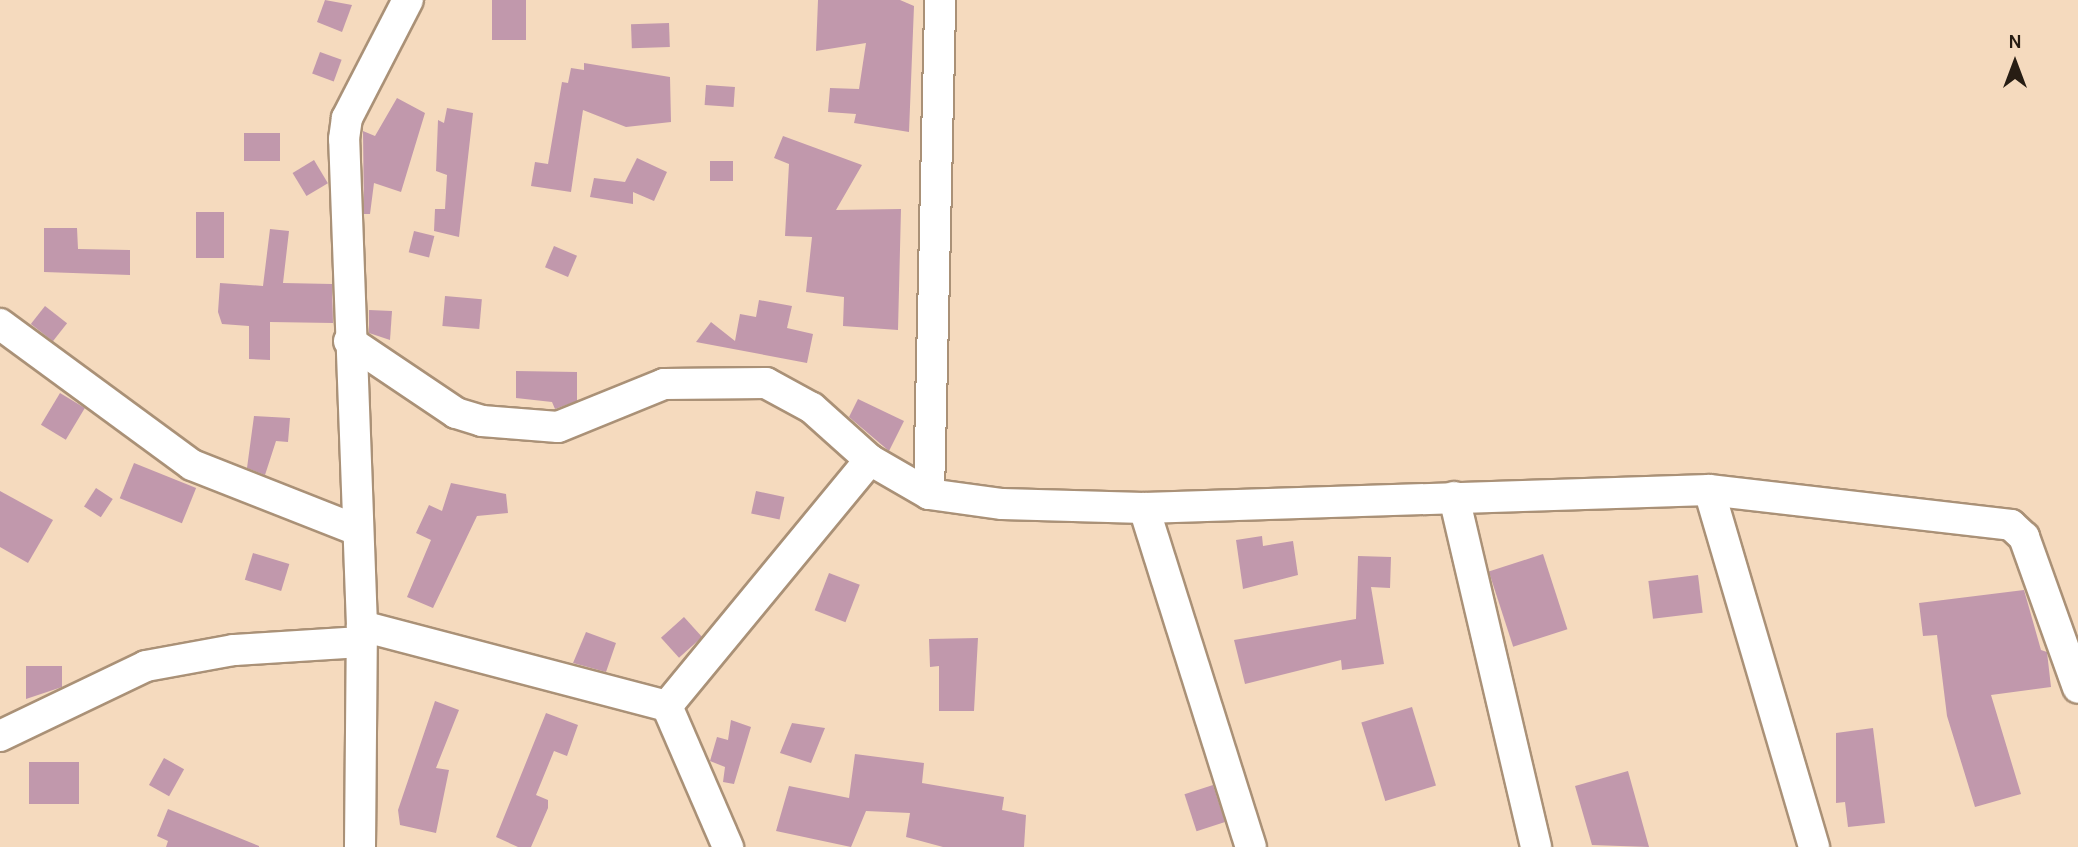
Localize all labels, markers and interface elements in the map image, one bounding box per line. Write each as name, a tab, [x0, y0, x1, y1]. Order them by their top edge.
north arrow	[1980, 28, 2050, 98]
text: N	[2008, 31, 2022, 53]

